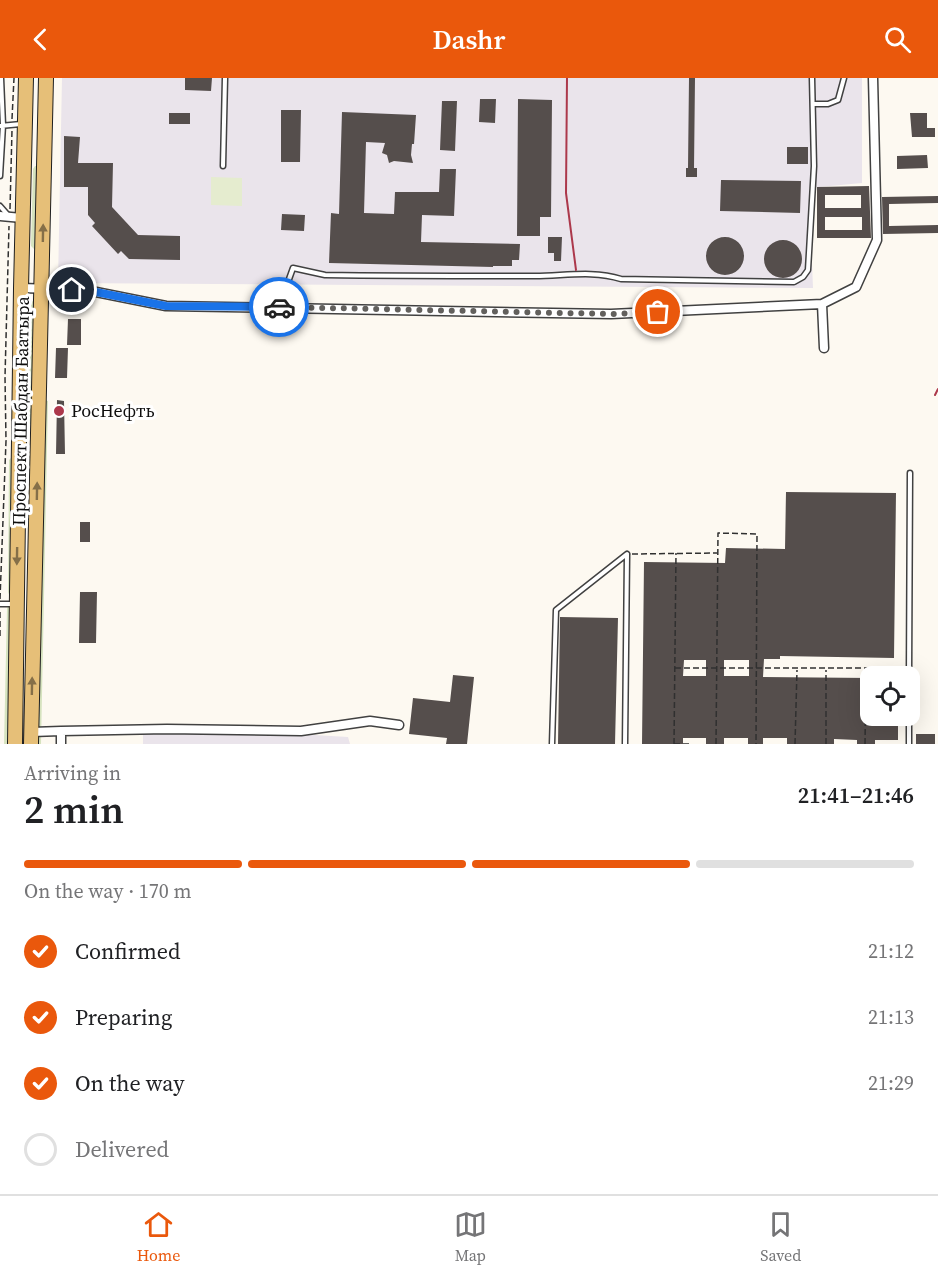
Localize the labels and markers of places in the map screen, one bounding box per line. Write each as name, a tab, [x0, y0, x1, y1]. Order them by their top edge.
pin	[46, 264, 97, 315]
pin	[632, 286, 683, 337]
place label: РосНефть	[71, 398, 155, 423]
marker: РосНефть	[52, 404, 66, 418]

